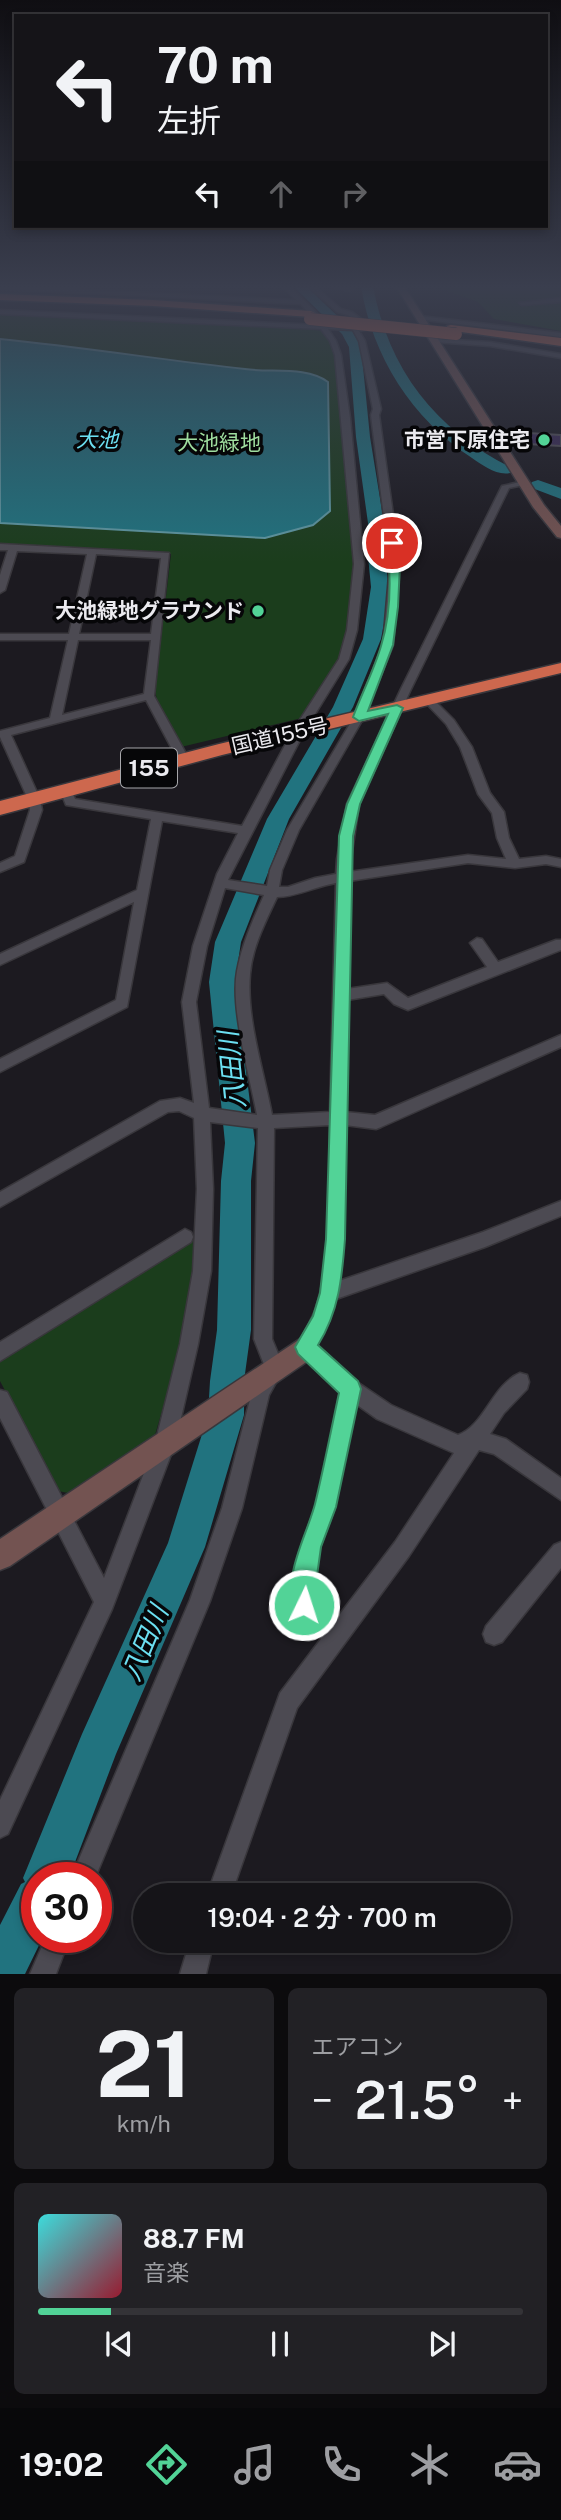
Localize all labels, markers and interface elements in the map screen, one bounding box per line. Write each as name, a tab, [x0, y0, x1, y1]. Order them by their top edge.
text: 70 m	[157, 36, 274, 94]
icon: left	[42, 42, 133, 133]
text: 左折	[157, 102, 221, 139]
icon: left	[189, 175, 227, 213]
icon: ahead	[262, 175, 300, 213]
icon: right	[335, 175, 373, 213]
water label: 大池	[76, 427, 120, 452]
place label: 市営下原住宅	[404, 427, 530, 452]
park label: 大池緑地	[177, 430, 261, 455]
marker: 市営下原住宅	[536, 432, 552, 448]
pin	[362, 513, 422, 573]
icon: arrive	[373, 524, 411, 562]
place label: 大池緑地グラウンド	[55, 598, 244, 623]
marker: 大池緑地グラウンド	[250, 603, 266, 619]
street label: 国道155号	[229, 712, 331, 759]
road number: 155	[121, 748, 177, 788]
water label: 八田川	[212, 1027, 251, 1110]
position arrow	[267, 1568, 341, 1642]
water label: 八田川	[115, 1598, 175, 1685]
speed limit sign: 30	[21, 1862, 112, 1953]
text: 19:04 · 2 分 · 700 m	[207, 1902, 437, 1933]
text: 21	[95, 2011, 192, 2117]
text: エアコン	[312, 2033, 404, 2060]
text: 21.5°	[354, 2070, 480, 2131]
text: −	[312, 2078, 333, 2123]
text: +	[502, 2078, 523, 2123]
text: km/h	[117, 2110, 171, 2137]
text: 88.7 FM	[143, 2223, 245, 2254]
text: 音楽	[143, 2259, 189, 2286]
icon: previous	[100, 2325, 138, 2363]
icon: pause	[261, 2325, 299, 2363]
icon: next	[423, 2325, 461, 2363]
icon: directions	[142, 2440, 191, 2489]
icon: music	[230, 2440, 279, 2489]
icon: phone	[317, 2440, 366, 2489]
icon: climate	[405, 2440, 454, 2489]
icon: car	[493, 2440, 542, 2489]
text: 19:02	[19, 2446, 104, 2483]

